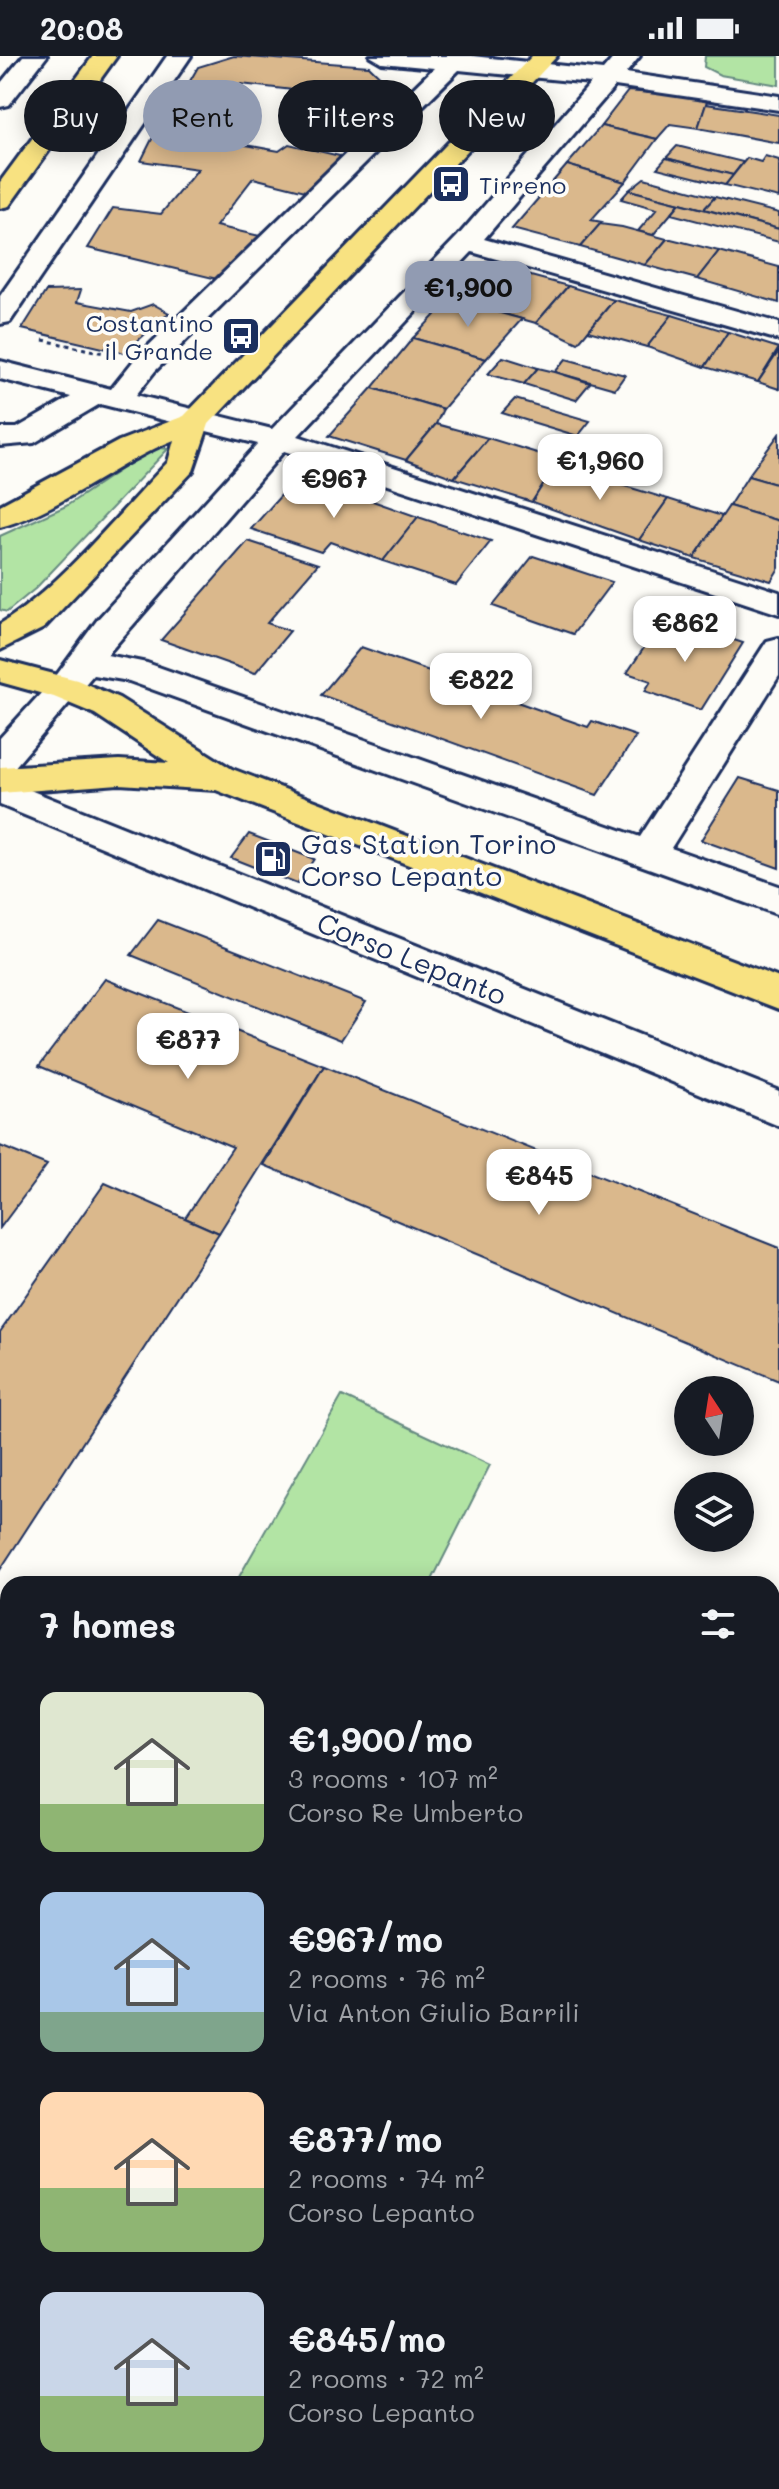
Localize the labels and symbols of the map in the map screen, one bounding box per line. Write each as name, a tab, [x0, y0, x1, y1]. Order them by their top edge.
bus stop icon: Tirreno	[430, 163, 472, 205]
place label: Tirreno	[479, 169, 566, 200]
pin: €1,900	[403, 261, 533, 329]
place label: Costantino il Grande	[86, 307, 213, 366]
bus stop icon: Costantino il Grande	[220, 315, 262, 357]
pin: €1,960	[535, 434, 665, 502]
pin: €967	[287, 452, 381, 520]
pin: €862	[638, 596, 732, 664]
pin: €822	[434, 653, 528, 721]
place label: Gas Station Torino Corso Lepanto	[301, 825, 556, 893]
fuel station icon: Gas Station Torino Corso Lepanto	[252, 838, 294, 880]
street label: Corso Lepanto	[312, 904, 512, 1012]
pin: €877	[141, 1013, 235, 1081]
pin: €845	[492, 1149, 586, 1217]
north arrow	[674, 1376, 754, 1456]

